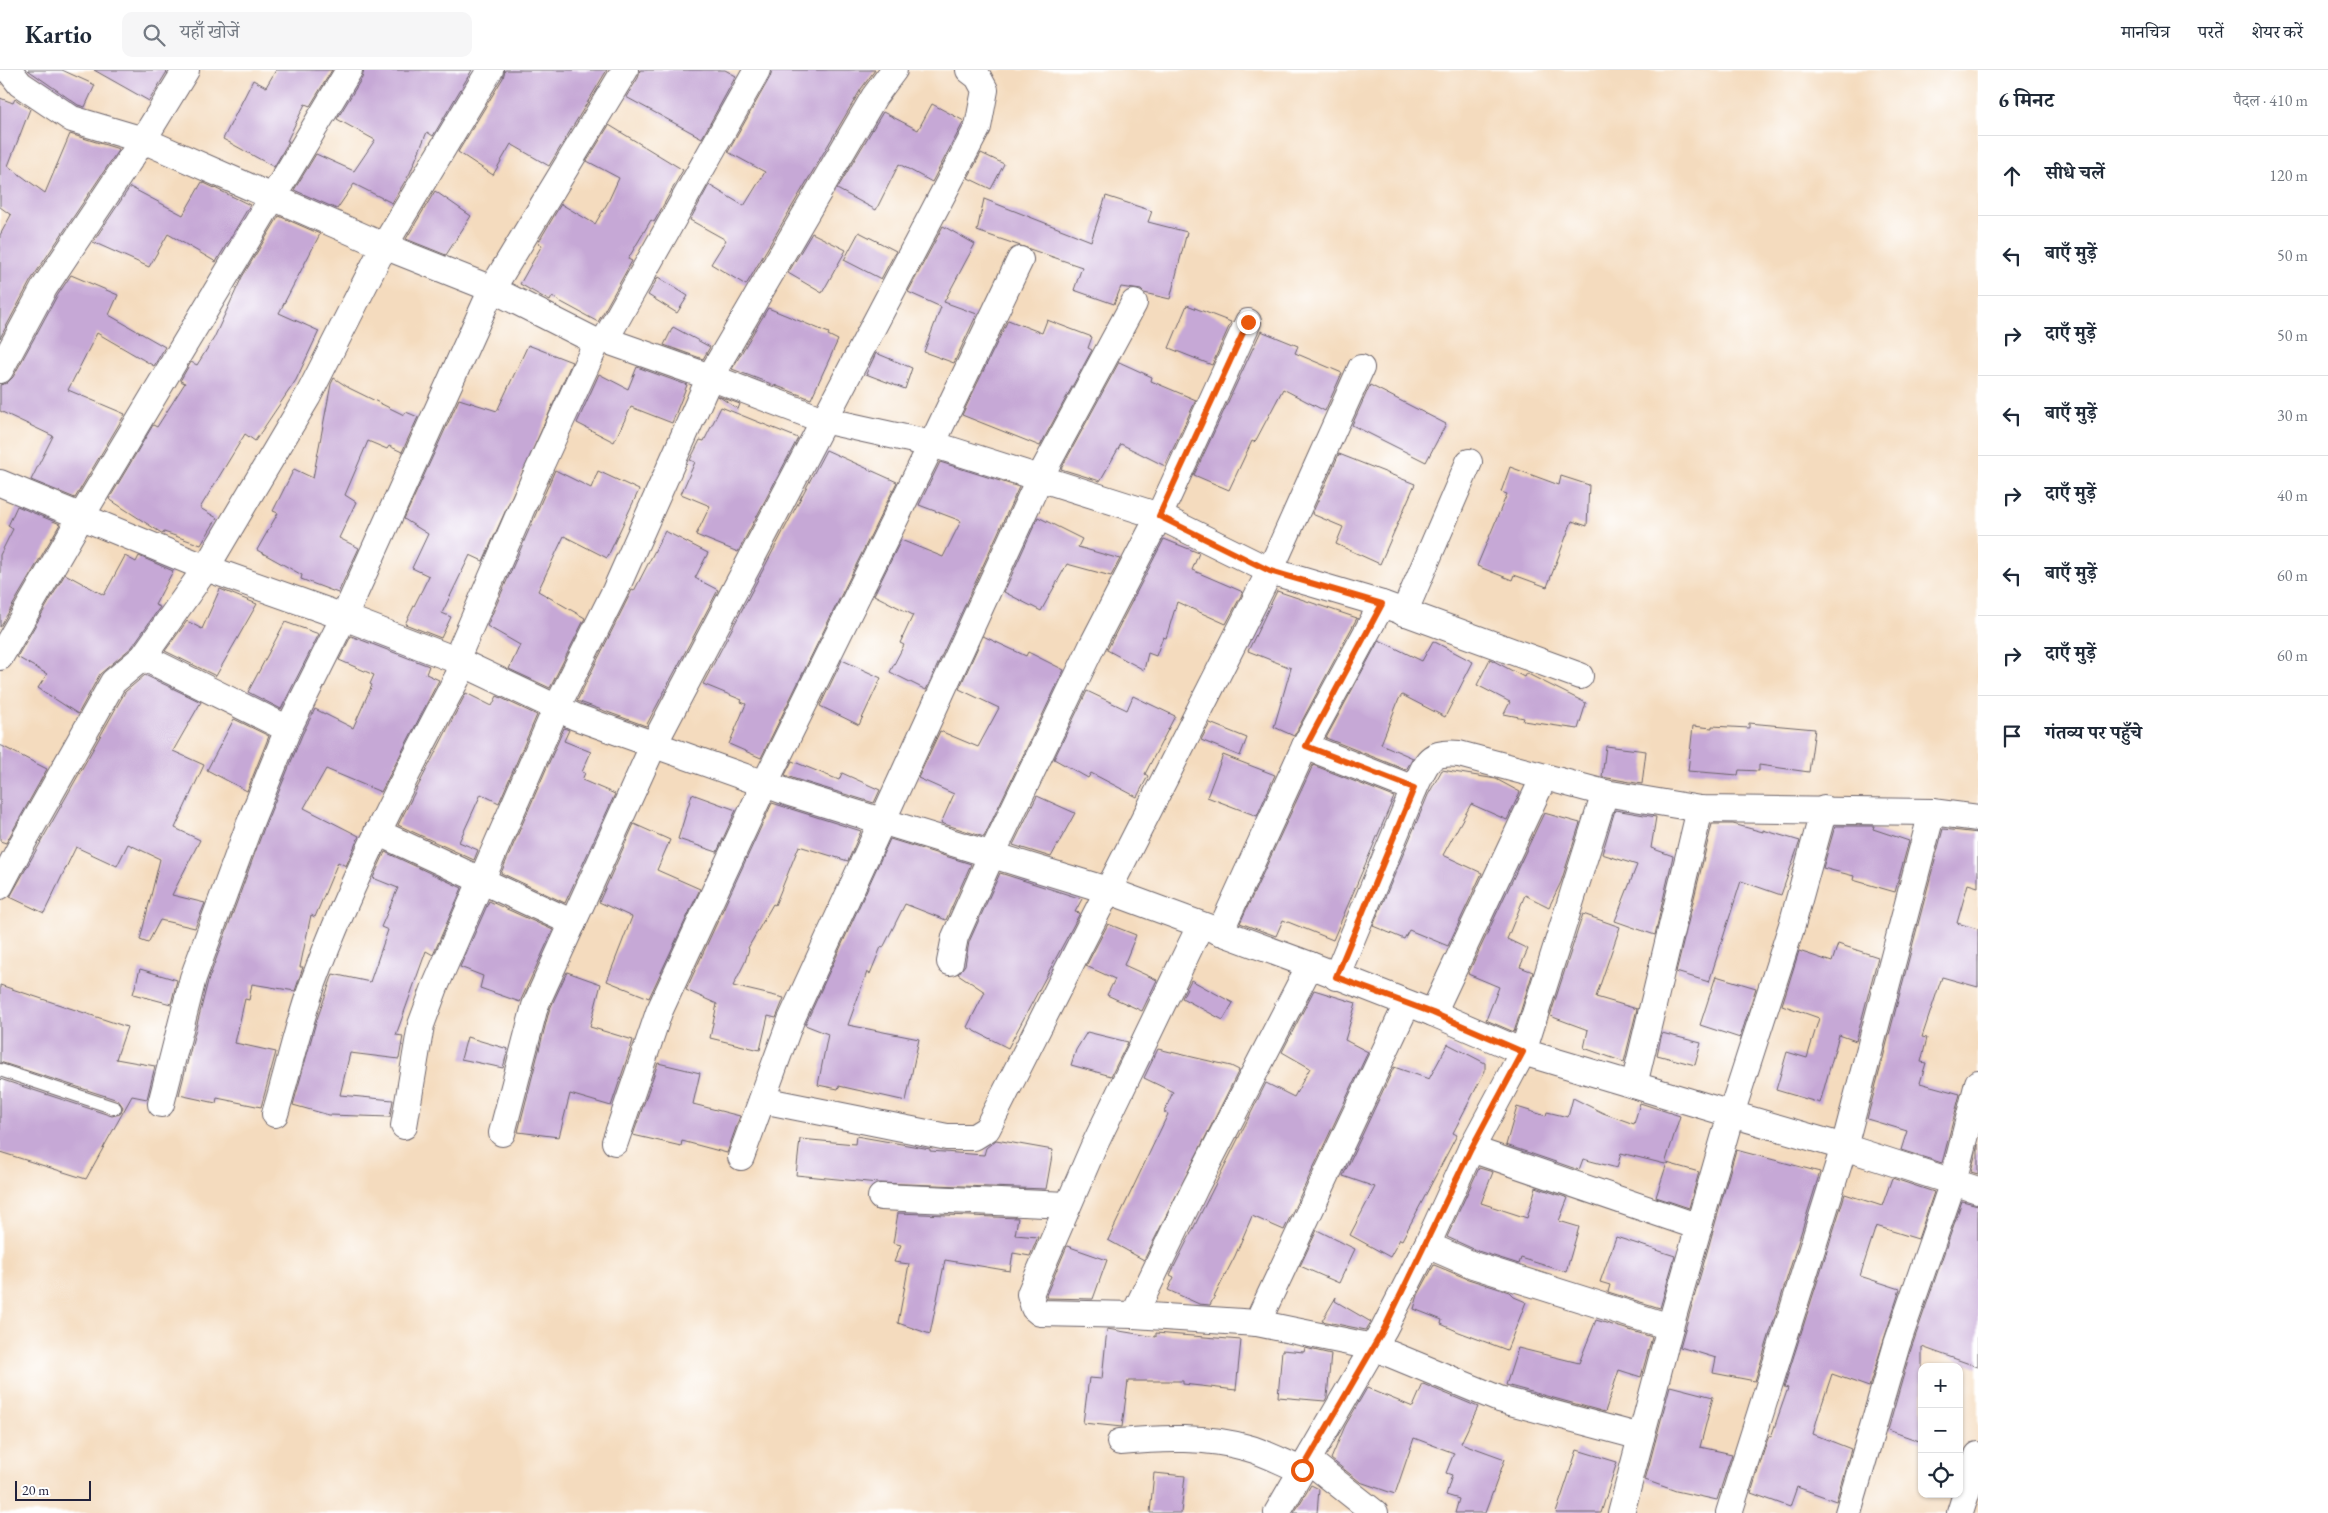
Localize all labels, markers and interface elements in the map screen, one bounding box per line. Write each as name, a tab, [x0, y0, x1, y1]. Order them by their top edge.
search box	[122, 12, 472, 57]
text: Kartio	[25, 19, 92, 50]
text: यहाँ खोजें	[180, 19, 239, 44]
text: मानचित्र	[2121, 20, 2170, 43]
text: परतें	[2198, 20, 2224, 43]
text: शेयर करें	[2252, 20, 2303, 43]
icon: search	[140, 21, 168, 49]
text: 6 मिनट	[1998, 86, 2054, 113]
text: पैदल · 410 m	[2234, 90, 2308, 111]
text: सीधे चलें	[2045, 160, 2105, 185]
icon: ahead	[1998, 162, 2026, 190]
text: 120 m	[2269, 165, 2308, 186]
text: बाएँ मुड़ें	[2045, 240, 2097, 265]
icon: left	[1998, 242, 2026, 270]
text: 50 m	[2277, 245, 2308, 266]
route end	[1237, 311, 1260, 334]
text: दाएँ मुड़ें	[2045, 320, 2096, 345]
icon: right	[1998, 322, 2026, 350]
text: 50 m	[2277, 325, 2308, 346]
text: बाएँ मुड़ें	[2045, 400, 2097, 425]
icon: left	[1998, 402, 2026, 430]
text: 30 m	[2277, 405, 2308, 426]
text: दाएँ मुड़ें	[2045, 480, 2096, 505]
icon: right	[1998, 482, 2026, 510]
text: 40 m	[2277, 485, 2308, 506]
text: बाएँ मुड़ें	[2045, 560, 2097, 585]
icon: left	[1998, 562, 2026, 590]
text: 60 m	[2277, 565, 2308, 586]
text: दाएँ मुड़ें	[2045, 640, 2096, 665]
icon: right	[1998, 642, 2026, 670]
text: 60 m	[2277, 645, 2308, 666]
text: गंतव्य पर पहुँचे	[2045, 720, 2142, 745]
icon: arrive	[1998, 722, 2026, 750]
map controls	[1918, 1363, 1963, 1498]
button: +	[1918, 1363, 1963, 1408]
button: −	[1918, 1408, 1963, 1453]
button: locate	[1918, 1453, 1963, 1498]
route start	[1291, 1459, 1314, 1482]
scale bar	[15, 1478, 91, 1501]
text: 20 m	[22, 1481, 49, 1499]

